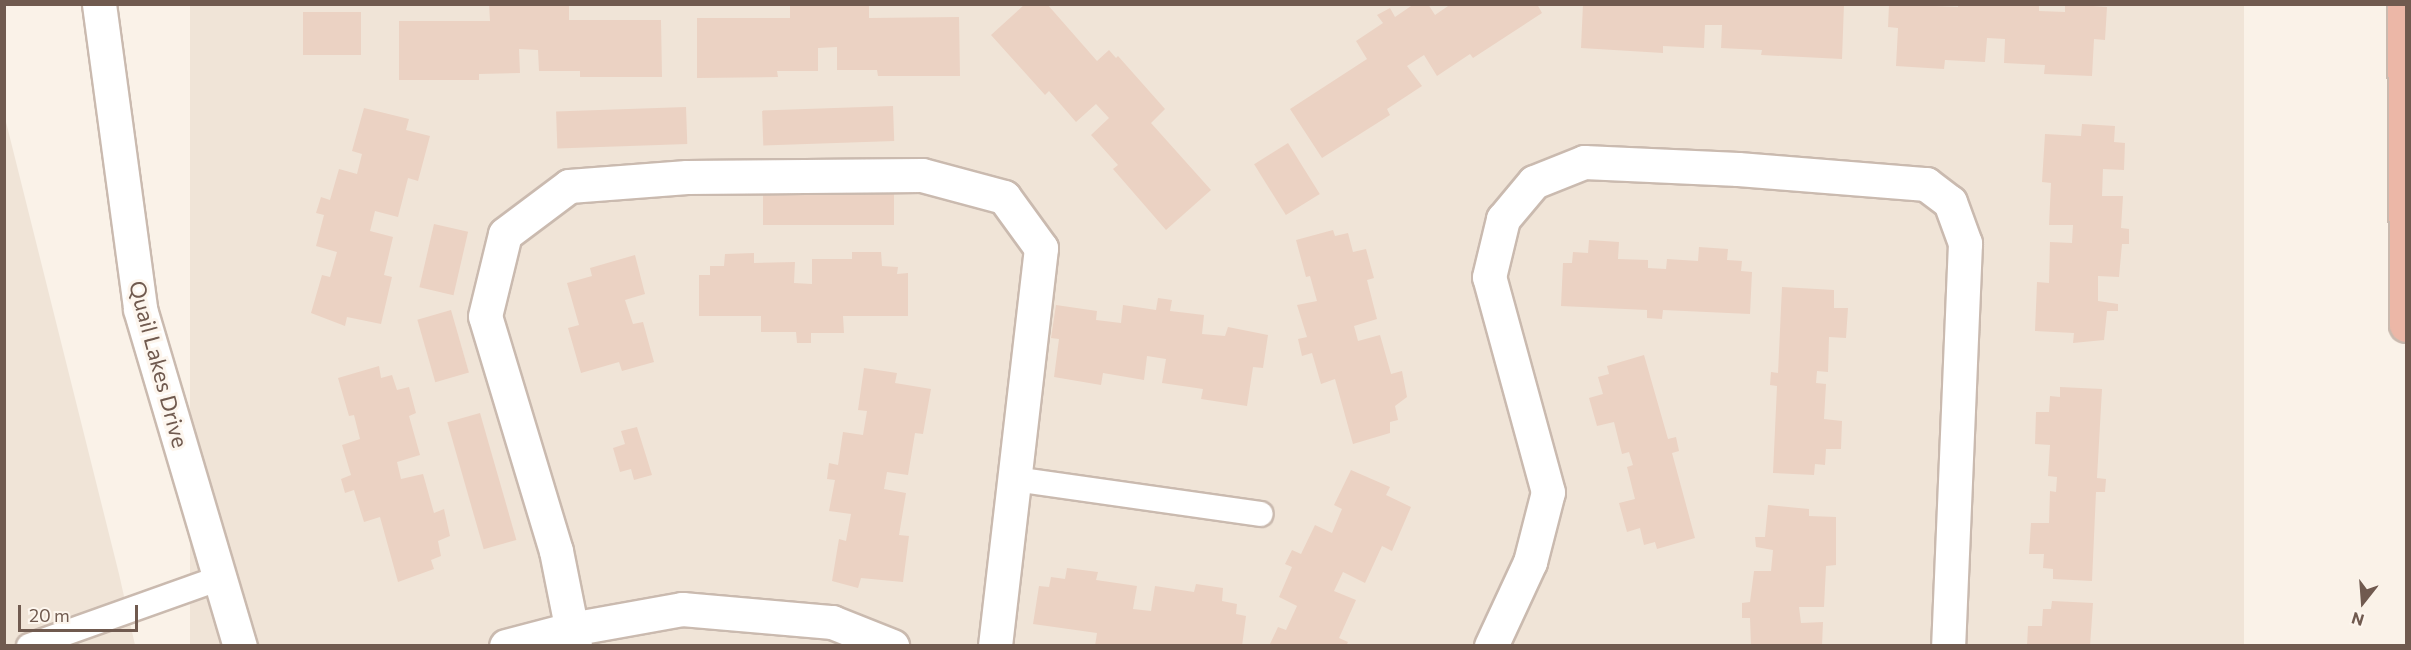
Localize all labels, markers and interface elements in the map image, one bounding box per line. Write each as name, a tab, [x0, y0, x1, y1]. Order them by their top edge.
street label: Quail Lakes Drive	[124, 278, 194, 450]
north arrow	[2333, 572, 2393, 632]
scale bar	[21, 593, 141, 631]
text: 20 m	[29, 604, 70, 626]
text: N	[2349, 609, 2366, 631]

